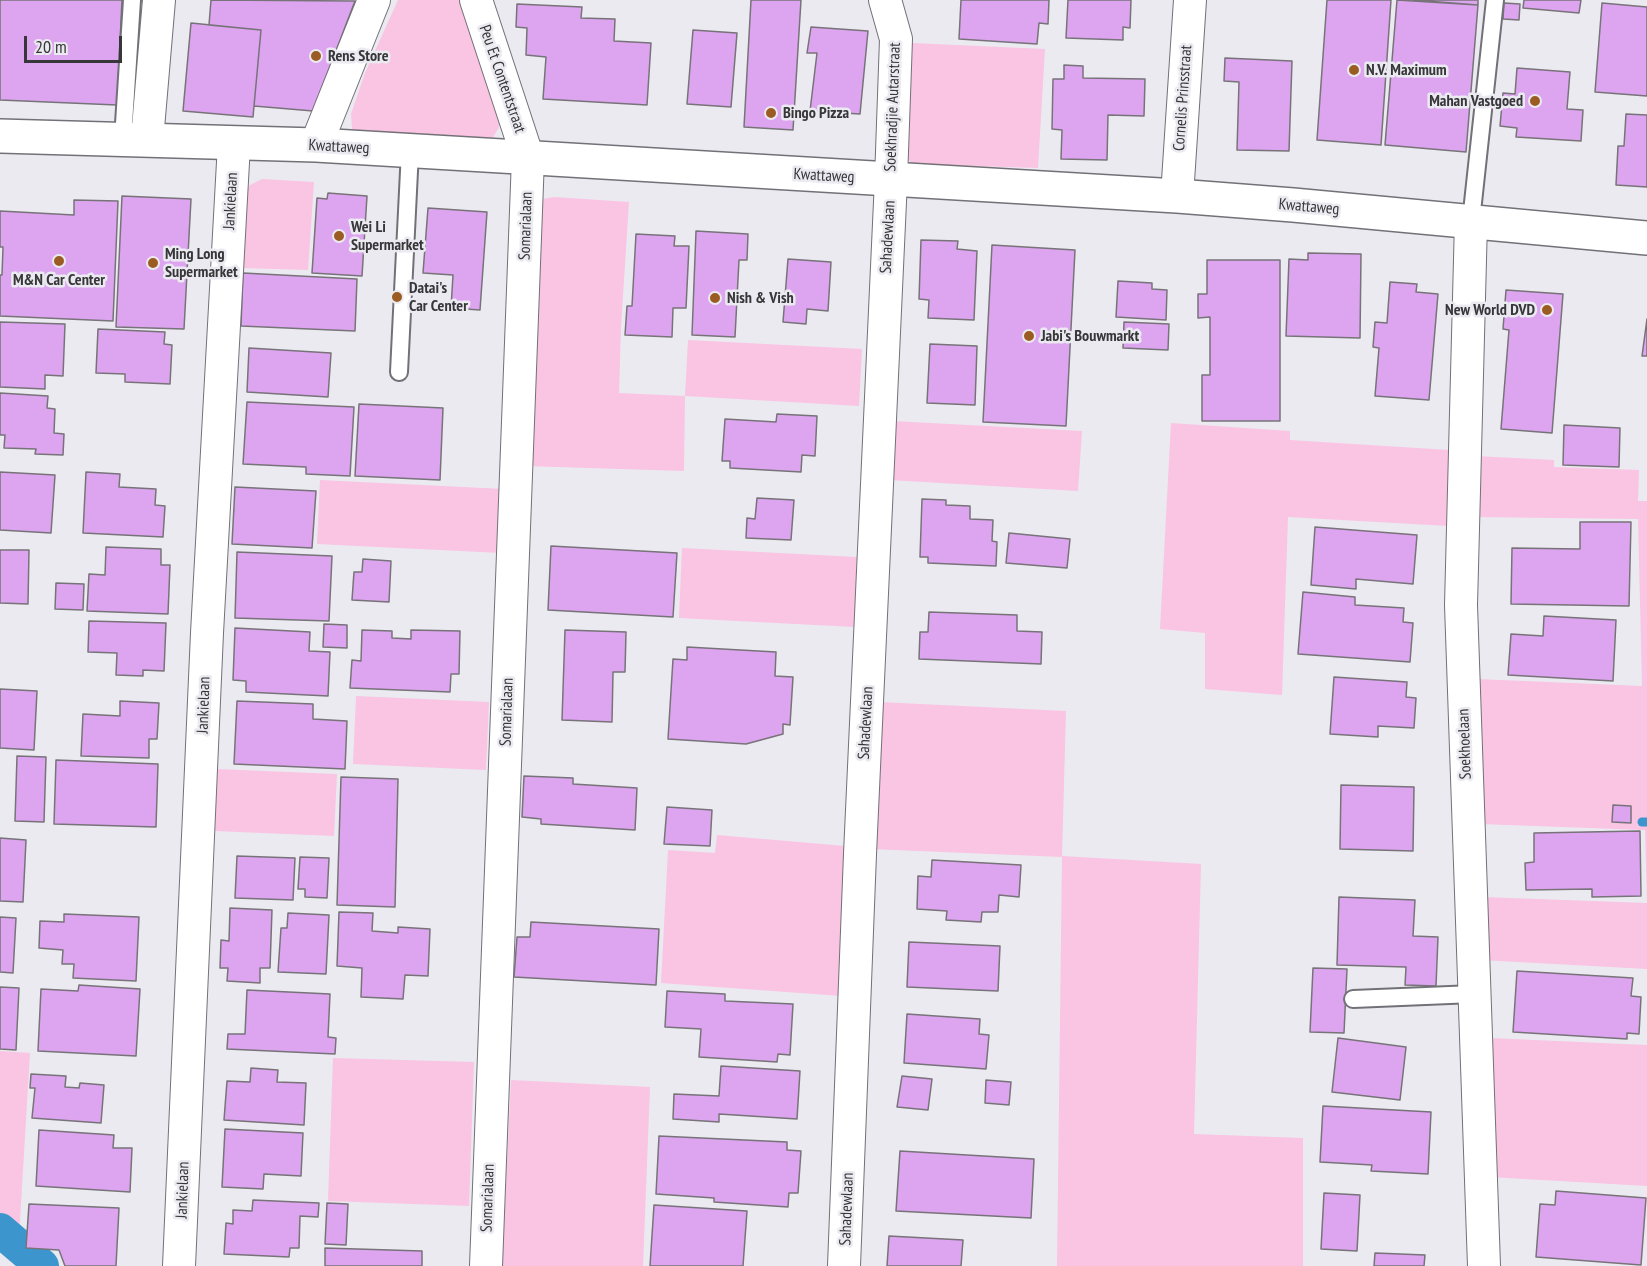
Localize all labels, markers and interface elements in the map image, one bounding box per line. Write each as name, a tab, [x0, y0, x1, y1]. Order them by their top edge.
street label: Peu Et Contentstraat	[475, 23, 529, 135]
scale bar	[27, 24, 124, 62]
text: 20 m	[35, 35, 67, 58]
street label: Soekhradjie Autarstraat	[881, 42, 905, 172]
street label: Cornelis Prinsstraat	[1170, 44, 1196, 152]
place label: Rens Store	[328, 46, 389, 66]
marker: Rens Store	[309, 49, 323, 63]
place label: N.V. Maximum	[1366, 60, 1447, 80]
marker: N.V. Maximum	[1347, 63, 1361, 77]
place label: Mahan Vastgoed	[1429, 91, 1523, 111]
marker: Mahan Vastgoed	[1528, 94, 1542, 108]
place label: Bingo Pizza	[783, 103, 849, 123]
marker: Bingo Pizza	[764, 106, 778, 120]
street label: Kwattaweg	[308, 136, 370, 158]
street label: Kwattaweg	[793, 165, 855, 187]
street label: Jankielaan	[220, 172, 242, 230]
street label: Somarialaan	[515, 191, 537, 261]
street label: Kwattaweg	[1278, 195, 1340, 219]
street label: Sahadewlaan	[877, 200, 899, 274]
place label: Wei Li Supermarket	[351, 217, 424, 255]
marker: Wei Li Supermarket	[332, 229, 346, 243]
place label: Ming Long Supermarket	[165, 244, 238, 282]
marker: M&N Car Center	[52, 254, 66, 268]
marker: Ming Long Supermarket	[146, 256, 160, 270]
place label: M&N Car Center	[13, 270, 105, 290]
place label: Datai's Car Center	[409, 278, 468, 316]
place label: Nish & Vish	[727, 288, 794, 308]
marker: Datai's Car Center	[390, 290, 404, 304]
marker: Nish & Vish	[708, 291, 722, 305]
place label: New World DVD	[1445, 300, 1535, 320]
marker: New World DVD	[1540, 303, 1554, 317]
place label: Jabi's Bouwmarkt	[1041, 326, 1139, 346]
marker: Jabi's Bouwmarkt	[1022, 329, 1036, 343]
street label: Jankielaan	[193, 676, 215, 734]
street label: Somarialaan	[496, 677, 518, 747]
street label: Sahadewlaan	[855, 686, 877, 760]
street label: Soekhoelaan	[1454, 708, 1476, 780]
street label: Jankielaan	[172, 1161, 194, 1219]
street label: Somarialaan	[477, 1163, 499, 1233]
street label: Sahadewlaan	[836, 1172, 858, 1246]

